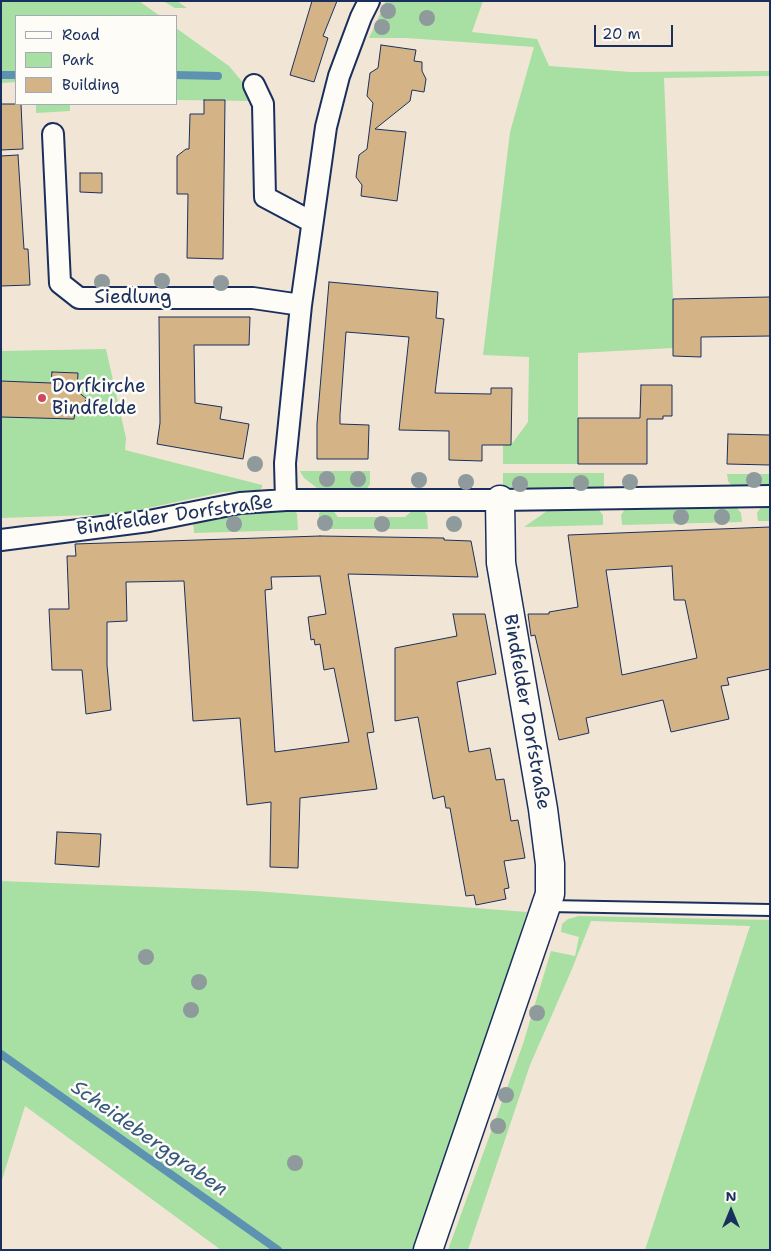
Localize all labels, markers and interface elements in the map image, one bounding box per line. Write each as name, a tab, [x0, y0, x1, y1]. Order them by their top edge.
legend	[15, 15, 178, 105]
scale bar	[596, 15, 675, 47]
text: 20 m	[602, 24, 641, 44]
text: Road	[62, 25, 100, 45]
text: Park	[62, 50, 94, 70]
text: Building	[62, 75, 119, 95]
street label: Siedlung	[94, 287, 172, 309]
place label: Dorfkirche Bindfelde	[52, 376, 146, 420]
marker: Dorfkirche Bindfelde	[36, 392, 48, 404]
street label: Bindfelder Dorfstraße	[75, 491, 275, 541]
street label: Bindfelder Dorfstraße	[498, 612, 554, 812]
water label: Scheideberggraben	[66, 1076, 232, 1202]
north arrow	[706, 1186, 756, 1236]
text: N	[725, 1187, 737, 1205]

